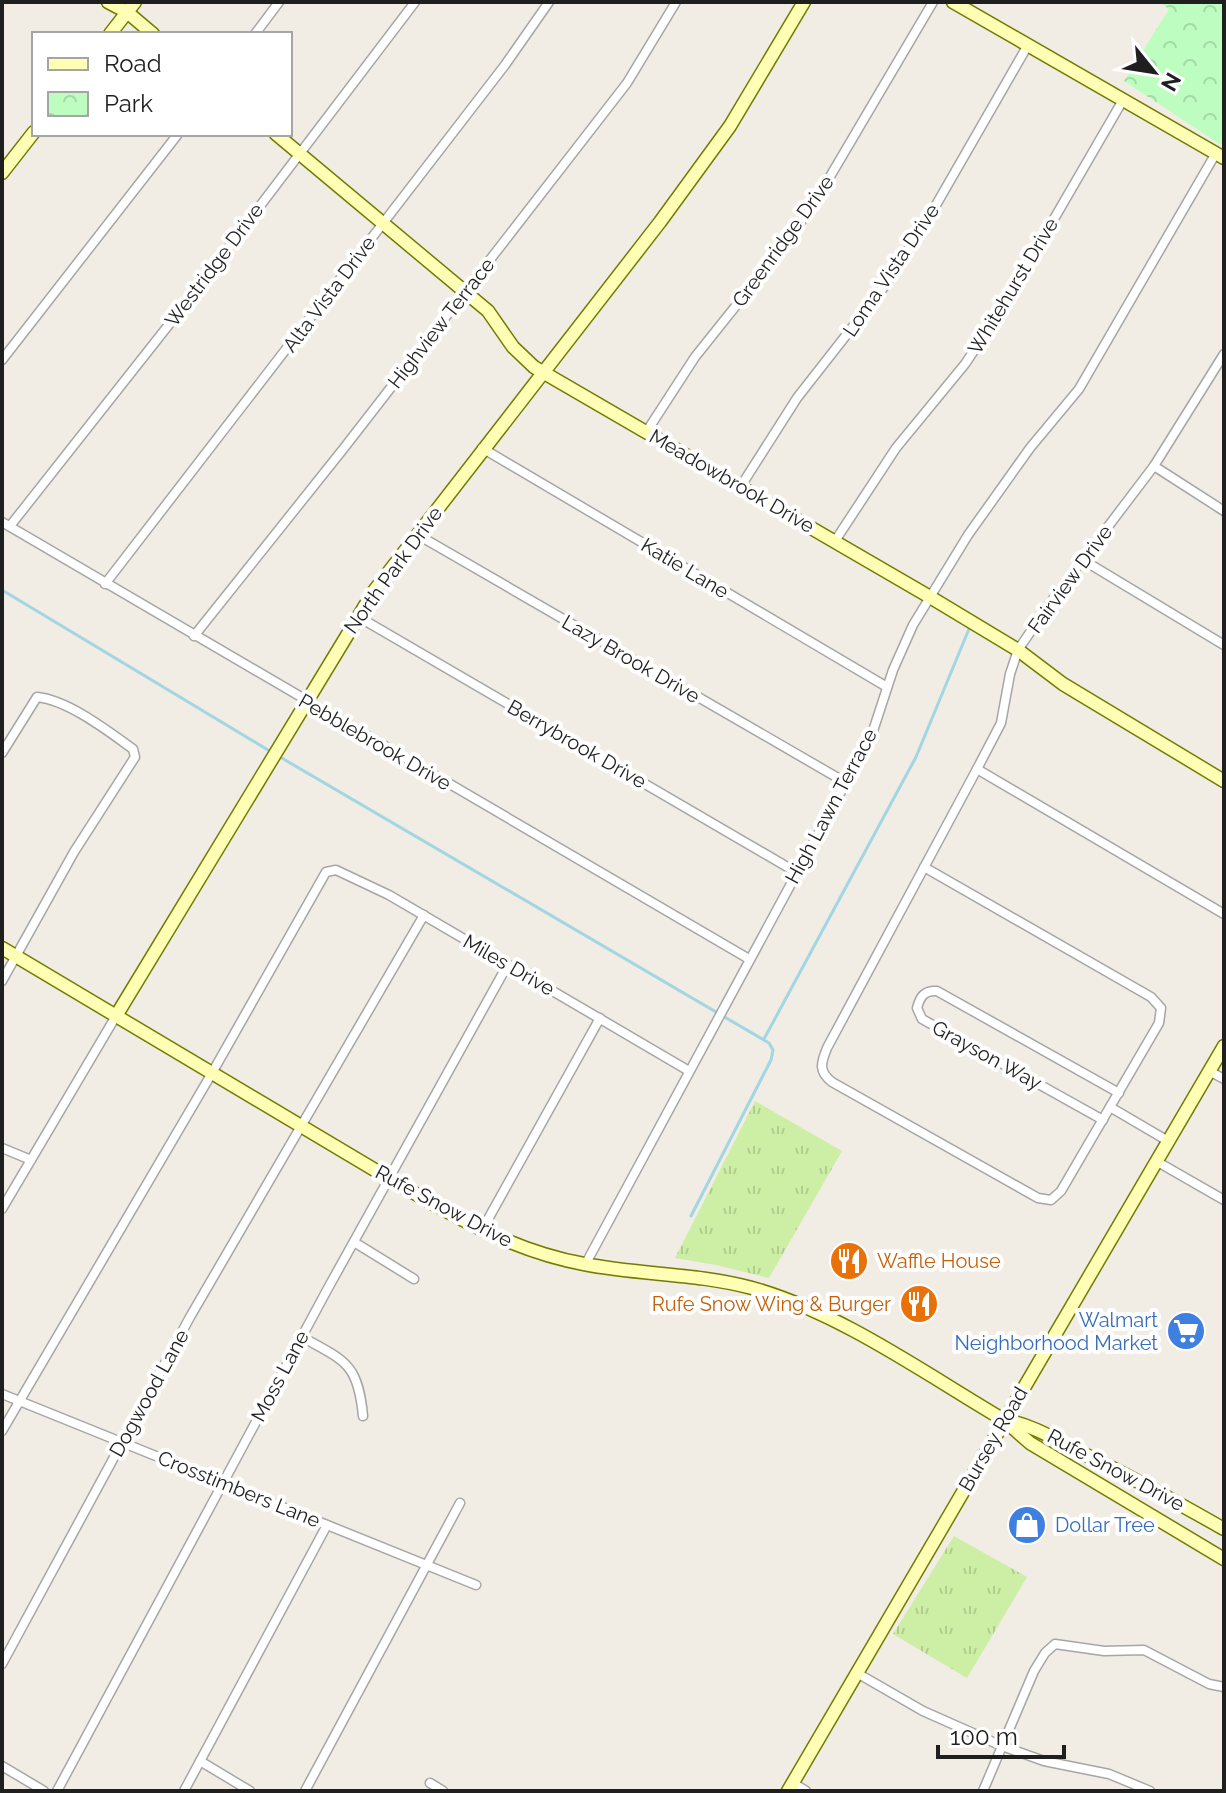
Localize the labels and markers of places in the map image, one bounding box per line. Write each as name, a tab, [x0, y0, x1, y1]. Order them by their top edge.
restaurant icon: Waffle House	[828, 1240, 870, 1282]
place label: Waffle House	[877, 1249, 1001, 1273]
restaurant icon: Rufe Snow Wing & Burger	[898, 1283, 940, 1325]
place label: Rufe Snow Wing & Burger	[652, 1292, 891, 1316]
place label: Walmart Neighborhood Market	[955, 1308, 1158, 1355]
supermarket icon: Walmart Neighborhood Market	[1165, 1310, 1207, 1352]
shop icon: Dollar Tree	[1006, 1504, 1048, 1546]
place label: Dollar Tree	[1055, 1513, 1155, 1537]

